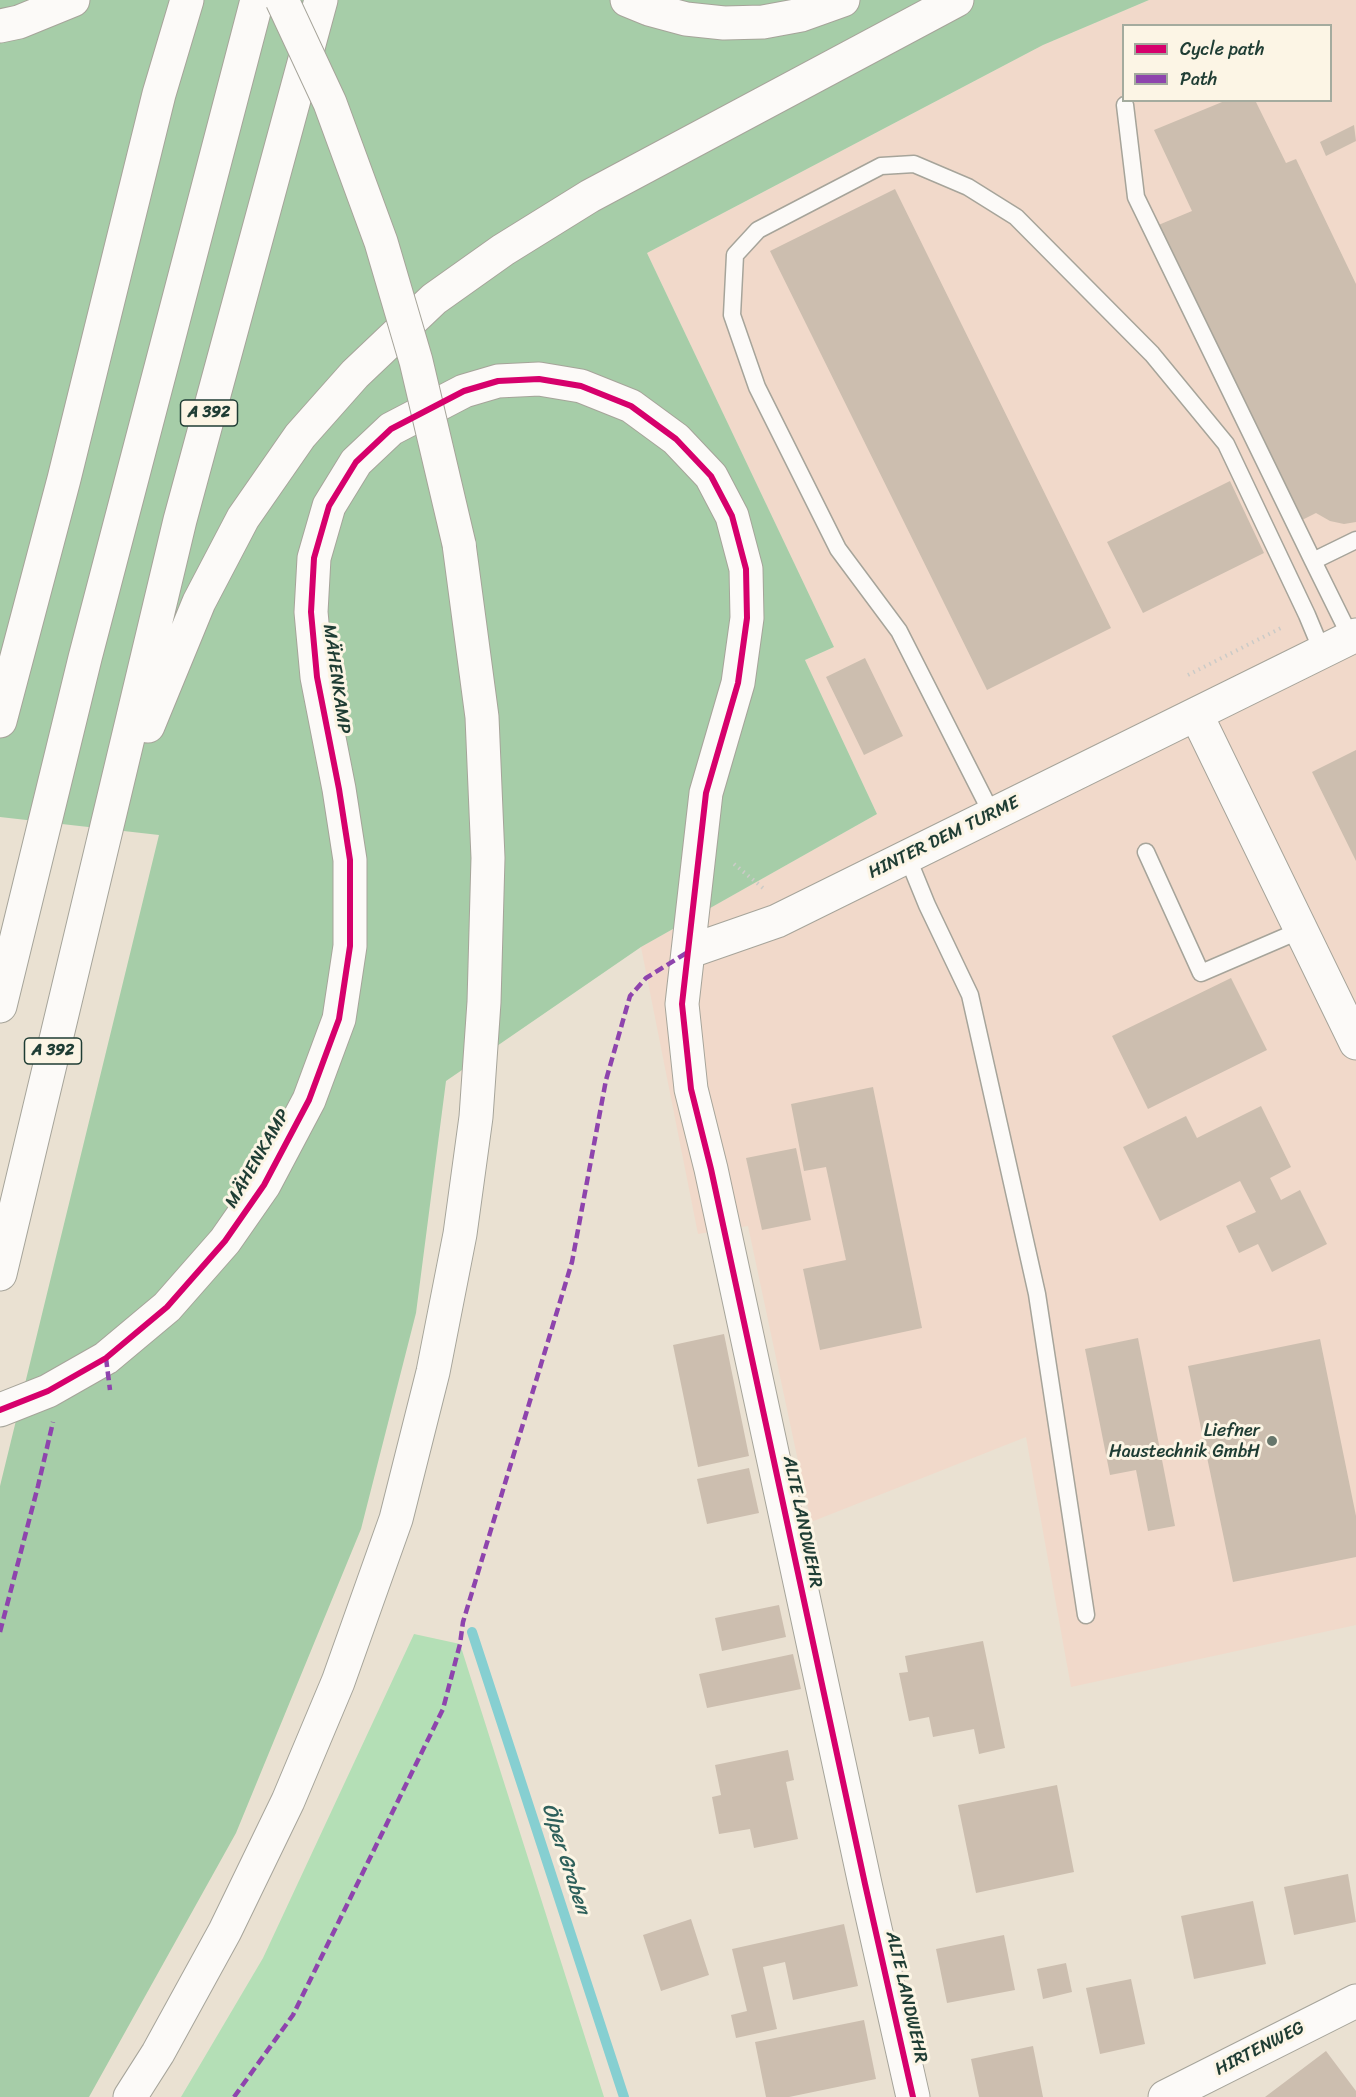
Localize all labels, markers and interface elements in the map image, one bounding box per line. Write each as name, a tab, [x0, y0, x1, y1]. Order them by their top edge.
legend	[1122, 24, 1332, 102]
text: Cycle path	[1180, 33, 1264, 65]
text: Path	[1180, 63, 1217, 95]
road number: A 392	[180, 400, 238, 426]
street label: MÄHENKAMP	[318, 623, 354, 735]
street label: HINTER DEM TURME	[865, 792, 1023, 884]
road number: A 392	[25, 1038, 82, 1064]
street label: MÄHENKAMP	[221, 1106, 295, 1212]
place label: Liefner Haustechnik GmbH	[1109, 1420, 1260, 1462]
marker: Liefner Haustechnik GmbH	[1265, 1434, 1279, 1448]
street label: ALTE LANDWEHR	[777, 1454, 827, 1590]
water label: Ölper Graben	[536, 1800, 594, 1918]
street label: ALTE LANDWEHR	[880, 1929, 932, 2065]
street label: HIRTENWEG	[1212, 2017, 1308, 2081]

